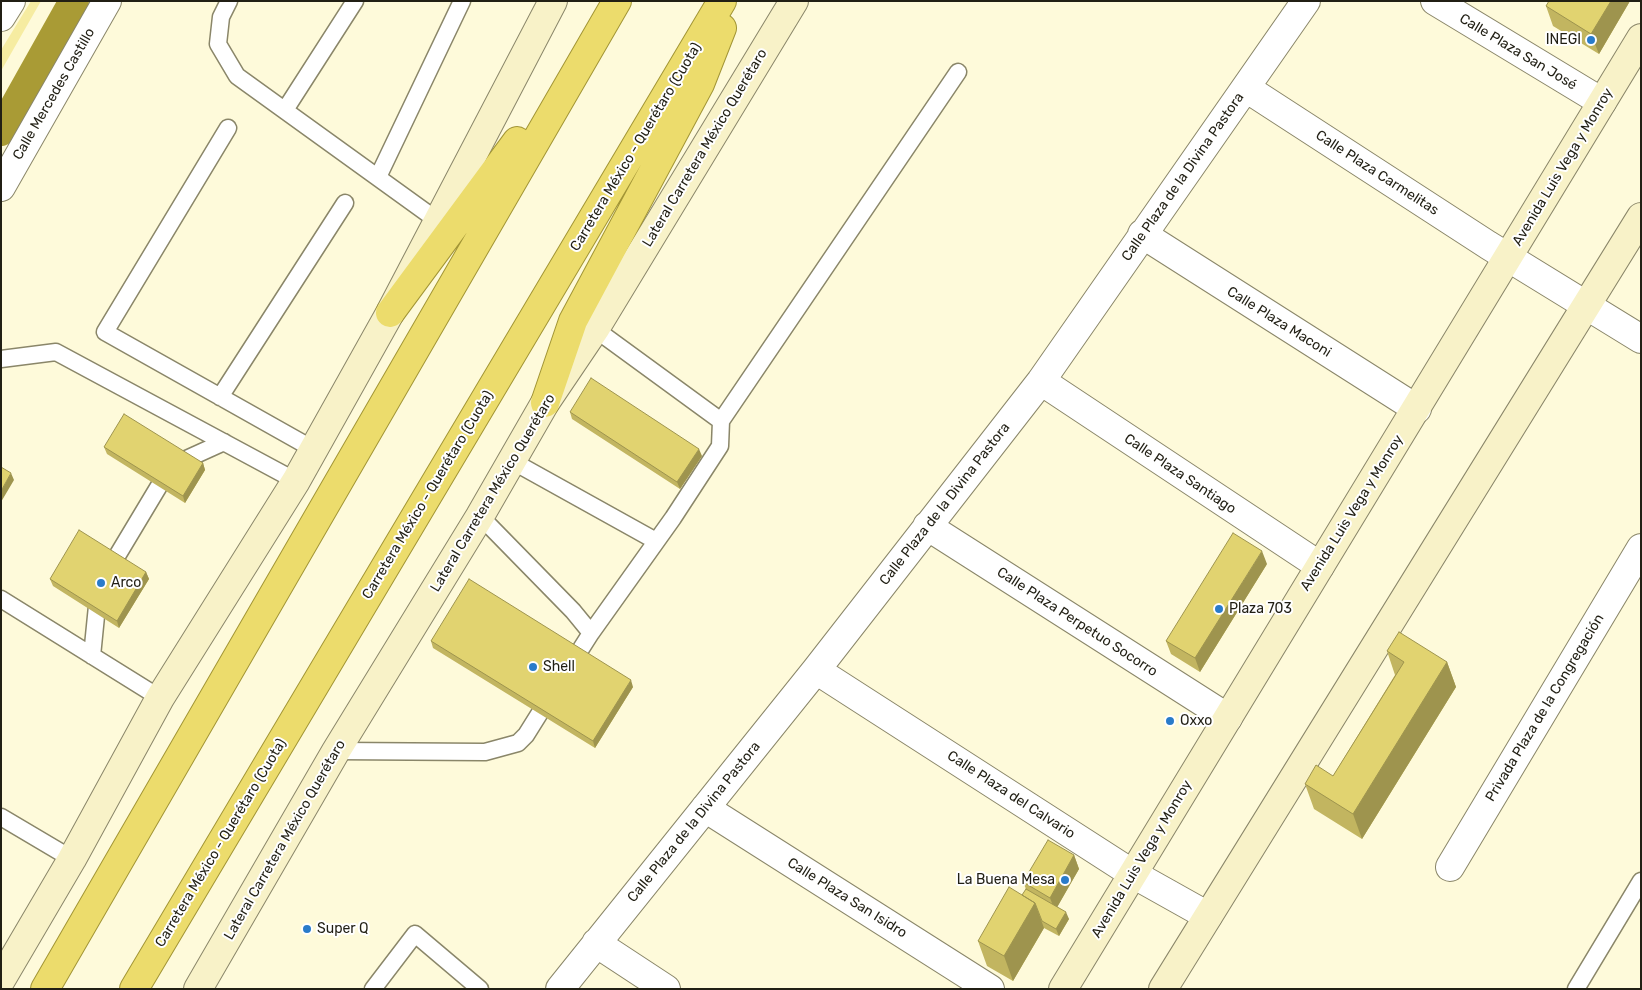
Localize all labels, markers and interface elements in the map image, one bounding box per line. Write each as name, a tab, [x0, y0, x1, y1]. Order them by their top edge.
street label: Calle Plaza San José	[1456, 10, 1580, 94]
street label: Calle Mercedes Castillo	[9, 25, 99, 163]
place label: INEGI	[1546, 32, 1581, 48]
marker: INEGI	[1585, 34, 1597, 46]
street label: Carretera México - Querétaro (Cuota)	[567, 40, 705, 254]
street label: Lateral Carretera México Querétaro	[639, 46, 771, 250]
street label: Avenida Luis Vega y Monroy	[1509, 85, 1617, 249]
street label: Calle Plaza de la Divina Pastora	[1118, 90, 1248, 264]
street label: Calle Plaza Carmelitas	[1312, 127, 1442, 219]
street label: Calle Plaza Maconi	[1224, 283, 1334, 361]
street label: Carretera México - Querétaro (Cuota)	[359, 388, 497, 602]
street label: Lateral Carretera México Querétaro	[427, 391, 559, 595]
street label: Calle Plaza de la Divina Pastora	[876, 419, 1014, 589]
street label: Calle Plaza Santiago	[1121, 430, 1239, 518]
street label: Avenida Luis Vega y Monroy	[1297, 432, 1407, 594]
street label: Calle Plaza Perpetuo Socorro	[994, 564, 1160, 680]
place label: Arco	[111, 575, 141, 591]
marker: Arco	[95, 577, 107, 589]
place label: Plaza 703	[1229, 601, 1292, 617]
marker: Plaza 703	[1213, 603, 1225, 615]
street label: Privada Plaza de la Congregación	[1482, 611, 1608, 805]
place label: Shell	[543, 659, 575, 675]
marker: Shell	[527, 661, 539, 673]
place label: Oxxo	[1180, 713, 1212, 729]
marker: Oxxo	[1164, 715, 1176, 727]
street label: Carretera México - Querétaro (Cuota)	[152, 736, 290, 950]
street label: Lateral Carretera México Querétaro	[221, 737, 349, 943]
street label: Calle Plaza de la Divina Pastora	[624, 738, 764, 906]
street label: Calle Plaza del Calvario	[944, 747, 1078, 843]
street label: Avenida Luis Vega y Monroy	[1088, 777, 1196, 941]
street label: Calle Plaza San Isidro	[784, 854, 910, 942]
place label: La Buena Mesa	[957, 872, 1055, 888]
marker: La Buena Mesa	[1059, 874, 1071, 886]
place label: Super Q	[317, 921, 369, 937]
marker: Super Q	[301, 923, 313, 935]

